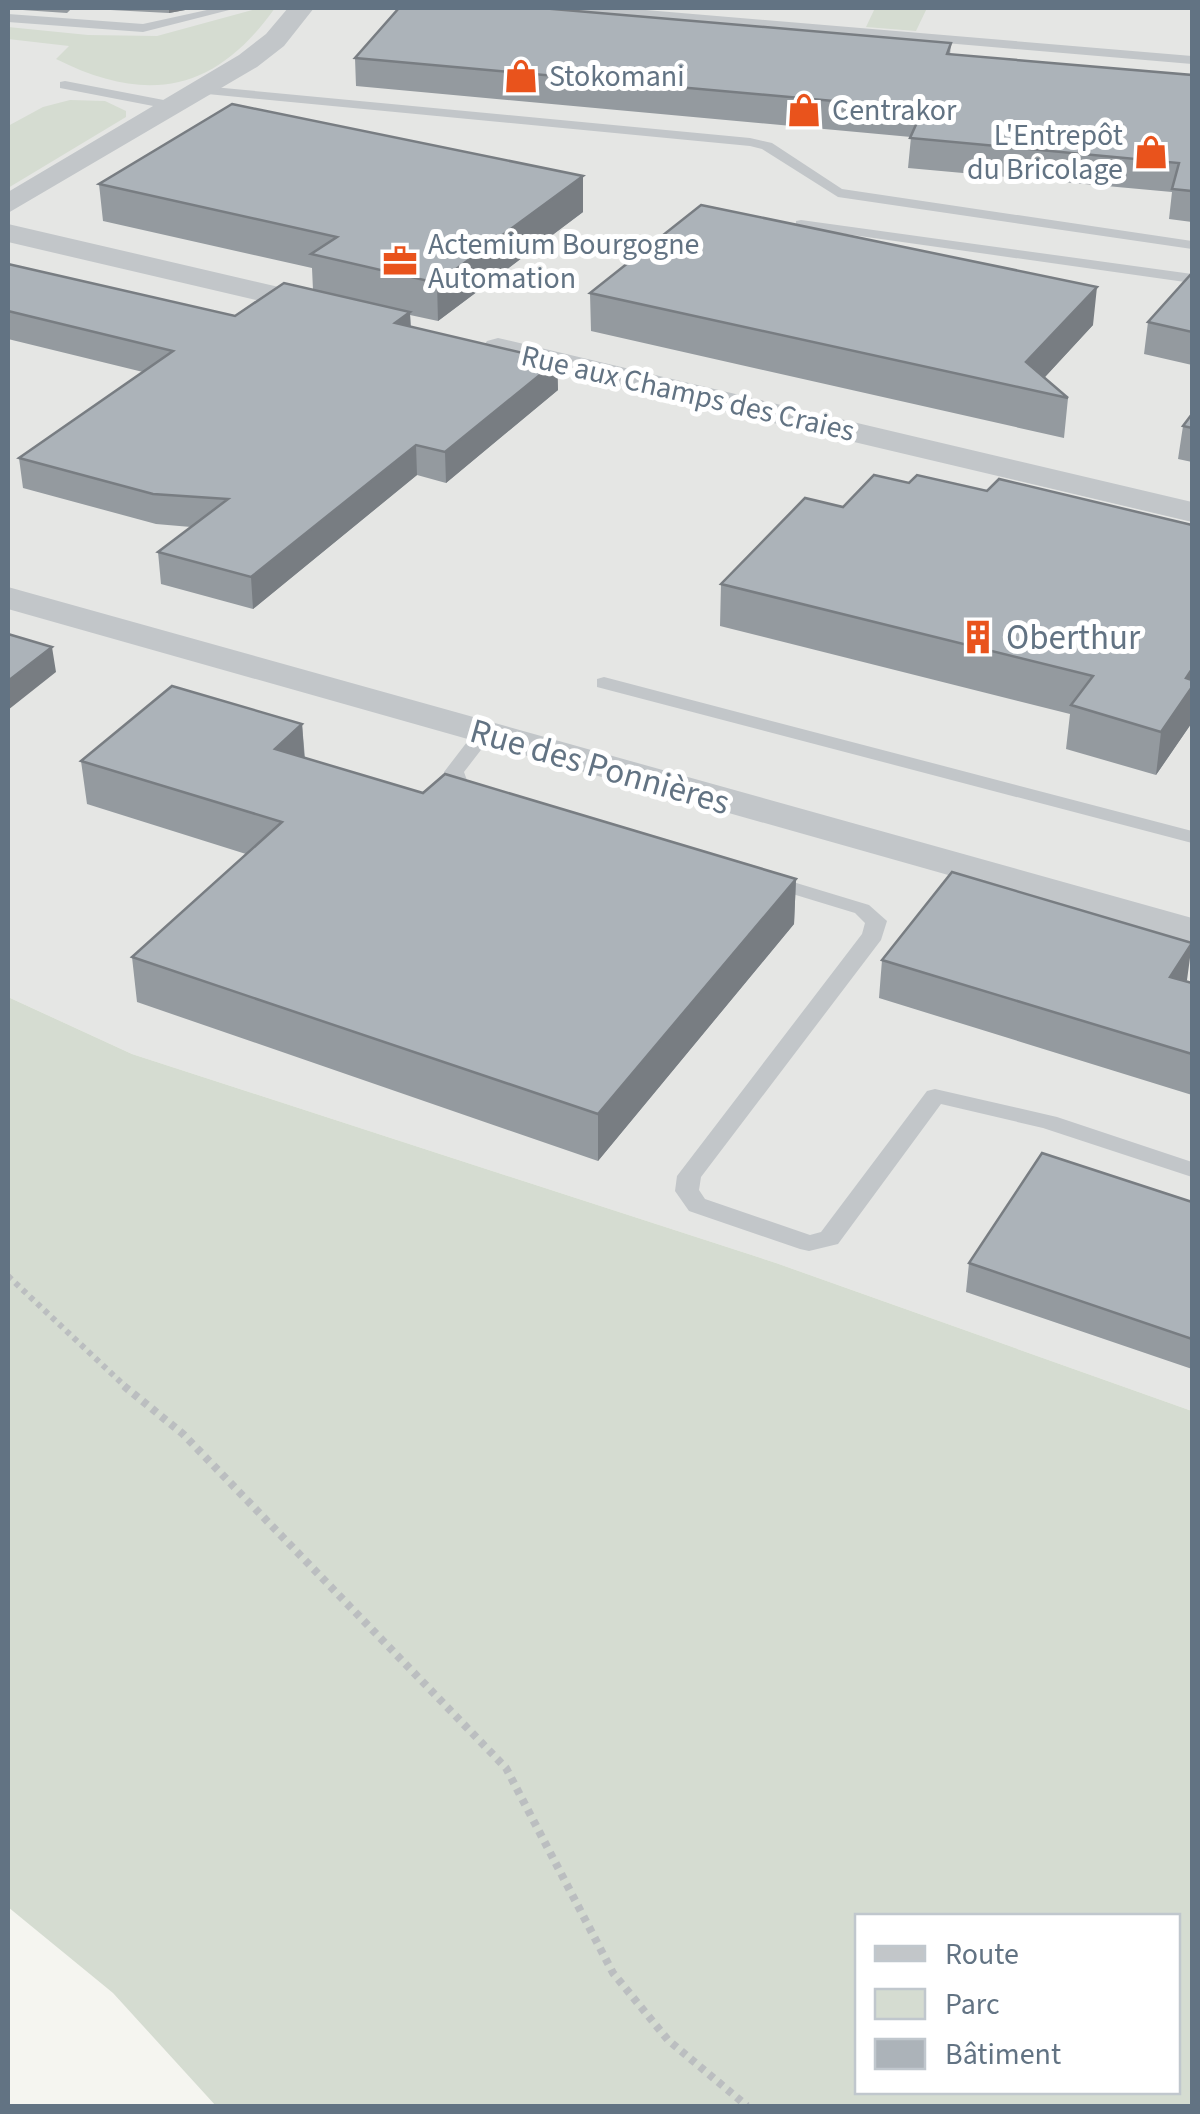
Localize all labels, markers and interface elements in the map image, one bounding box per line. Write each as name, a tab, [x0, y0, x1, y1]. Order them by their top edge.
place label: Stokomani	[549, 55, 685, 98]
shop icon: Stokomani	[502, 57, 540, 95]
place label: Centrakor	[832, 89, 957, 132]
shop icon: Centrakor	[785, 91, 823, 129]
place label: L'Entrepôt du Bricolage	[967, 114, 1123, 191]
shop icon: L'Entrepôt du Bricolage	[1132, 133, 1170, 171]
place label: Actemium Bourgogne Automation	[428, 223, 699, 300]
office icon: Actemium Bourgogne Automation	[381, 242, 419, 280]
street label: Rue aux Champs des Craies	[517, 334, 859, 453]
place label: Oberthur	[1006, 613, 1141, 663]
building icon: Oberthur	[959, 618, 997, 656]
street label: Rue des Ponnières	[464, 706, 735, 828]
legend	[855, 1914, 1180, 2094]
text: Route	[945, 1933, 1019, 1976]
text: Parc	[945, 1983, 1000, 2026]
text: Bâtiment	[945, 2033, 1061, 2076]

